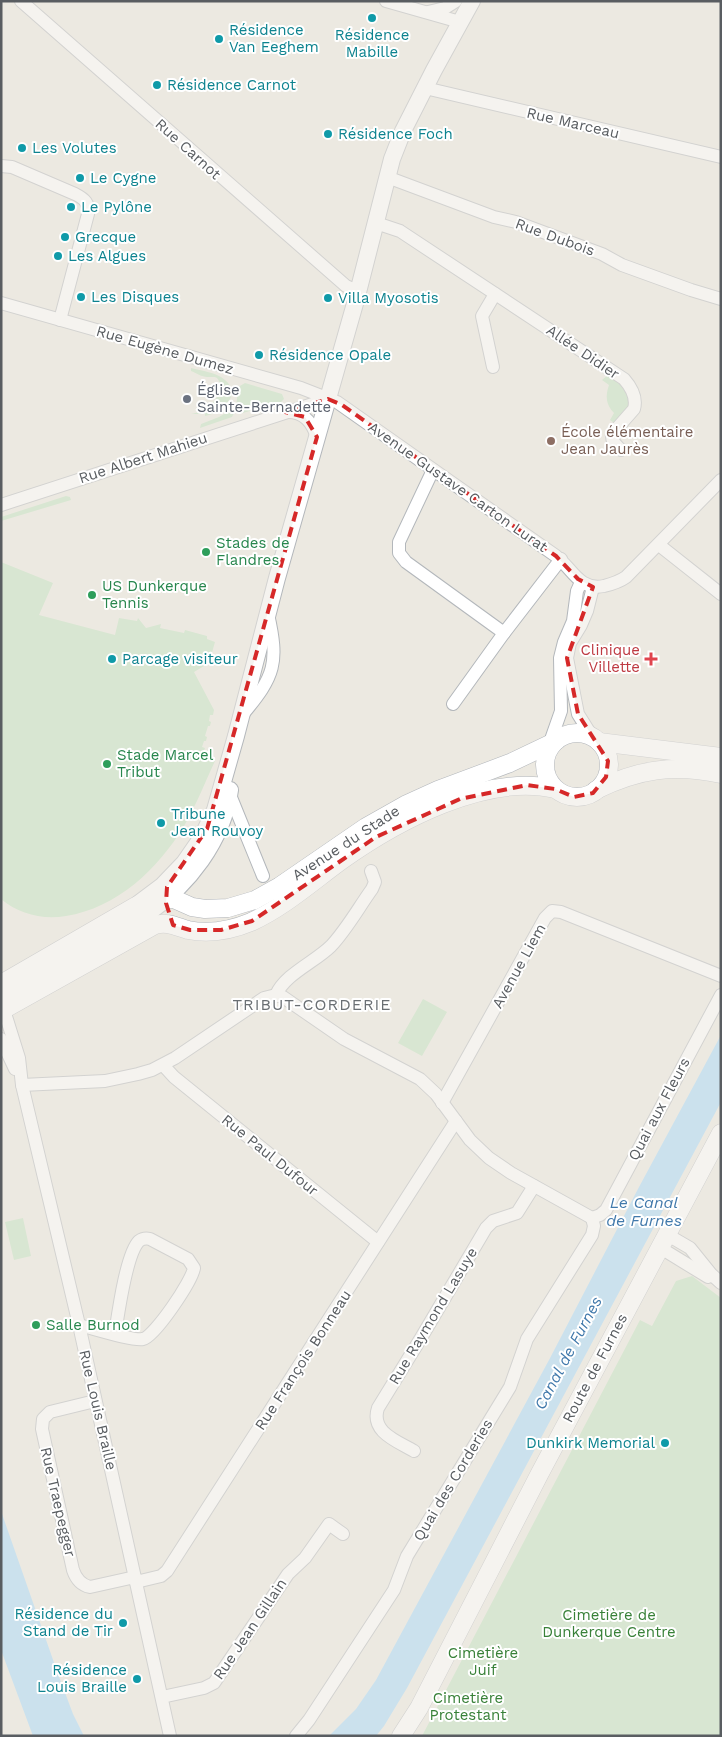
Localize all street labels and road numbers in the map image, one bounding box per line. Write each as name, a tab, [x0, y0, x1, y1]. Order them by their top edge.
street label: Rue Marceau	[525, 104, 621, 142]
street label: Rue Carnot	[151, 115, 225, 184]
street label: Rue Dubois	[513, 214, 597, 260]
street label: Allée Didier	[543, 321, 623, 383]
street label: Rue Eugène Dumez	[94, 322, 236, 378]
street label: Avenue Gustave Carton Lurat	[365, 418, 552, 556]
street label: Rue Albert Mahieu	[76, 429, 210, 487]
street label: Avenue du Stade	[289, 802, 403, 884]
street label: Avenue Liem	[488, 920, 550, 1012]
street label: Quai aux Fleurs	[624, 1054, 694, 1164]
street label: Rue Paul Dufour	[218, 1111, 322, 1199]
street label: Rue Raymond Lasuye	[385, 1244, 481, 1388]
street label: Rue François Bonneau	[251, 1287, 355, 1433]
street label: Route de Furnes	[559, 1310, 631, 1426]
street label: Rue Louis Braille	[75, 1348, 121, 1472]
street label: Quai des Corderies	[409, 1416, 497, 1544]
street label: Rue Traepegger	[37, 1445, 79, 1559]
street label: Rue Jean Gillain	[209, 1575, 291, 1683]

